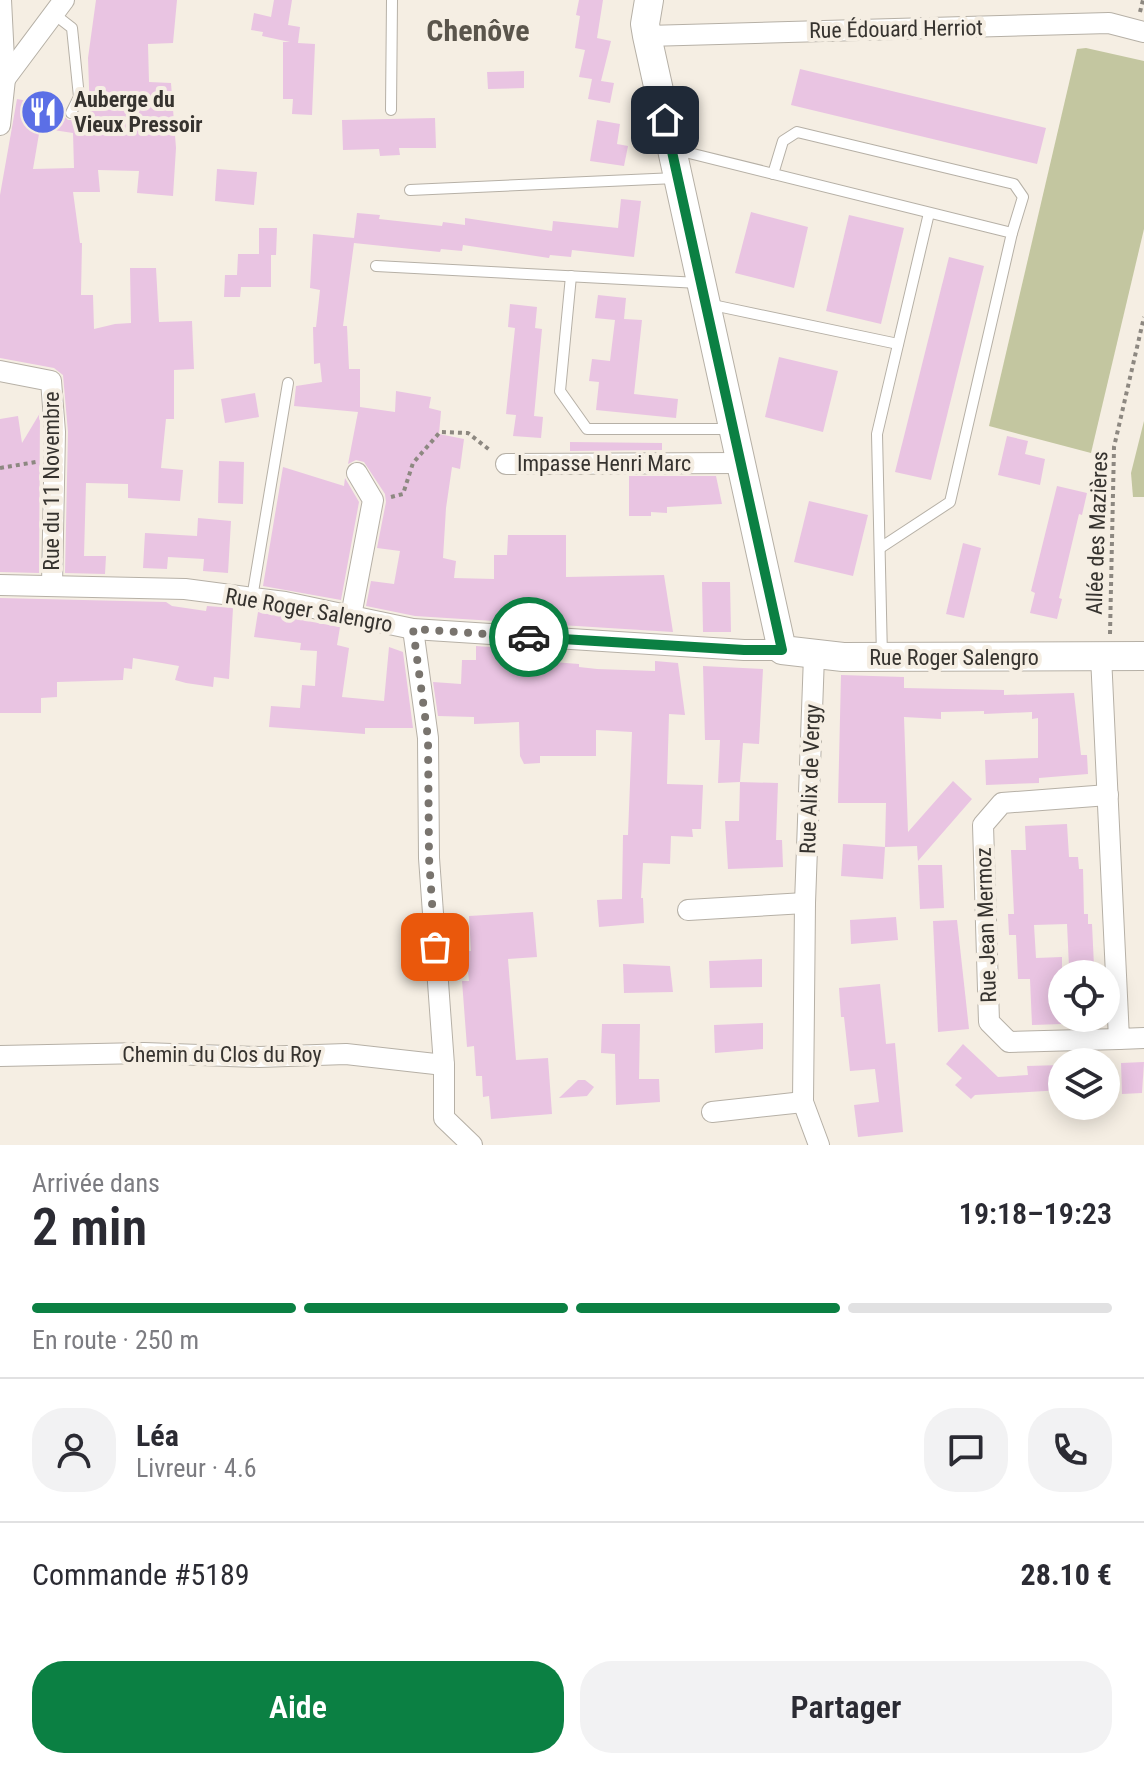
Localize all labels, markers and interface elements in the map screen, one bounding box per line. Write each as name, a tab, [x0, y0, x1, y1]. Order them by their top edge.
district label: Chenôve	[426, 13, 530, 48]
street label: Rue Édouard Herriot	[809, 15, 983, 43]
pin	[631, 86, 699, 154]
place label: Auberge du Vieux Pressoir	[74, 87, 202, 137]
restaurant icon: Auberge du Vieux Pressoir	[19, 88, 67, 136]
icon: home	[643, 98, 687, 142]
street label: Rue du 11 Novembre	[39, 391, 64, 571]
street label: Impasse Henri Marc	[517, 451, 691, 476]
street label: Allée des Mazières	[1082, 451, 1112, 615]
street label: Rue Roger Salengro	[223, 583, 395, 637]
courier	[489, 597, 569, 677]
icon: car	[507, 615, 551, 659]
street label: Rue Roger Salengro	[869, 645, 1039, 670]
street label: Rue Alix de Vergy	[795, 704, 825, 854]
street label: Rue Jean Mermoz	[971, 847, 1001, 1003]
pin	[401, 913, 469, 981]
icon: bag	[413, 925, 457, 969]
map controls	[1048, 960, 1120, 1120]
button: locate	[1048, 960, 1120, 1032]
street label: Chemin du Clos du Roy	[122, 1042, 322, 1067]
button: layers	[1048, 1048, 1120, 1120]
text: Arrivée dans	[32, 1168, 160, 1198]
text: 19:18–19:23	[959, 1196, 1112, 1231]
text: 2 min	[32, 1197, 147, 1258]
text: En route · 250 m	[32, 1325, 199, 1355]
button: person	[32, 1408, 116, 1492]
button: chat	[924, 1408, 1008, 1492]
button: phone	[1028, 1408, 1112, 1492]
text: Léa	[136, 1418, 179, 1453]
text: Livreur · 4.6	[136, 1453, 257, 1483]
text: Commande #5189	[32, 1557, 250, 1592]
text: 28.10 €	[1021, 1557, 1112, 1592]
button: Aide	[32, 1661, 564, 1753]
button: Partager	[580, 1661, 1112, 1753]

